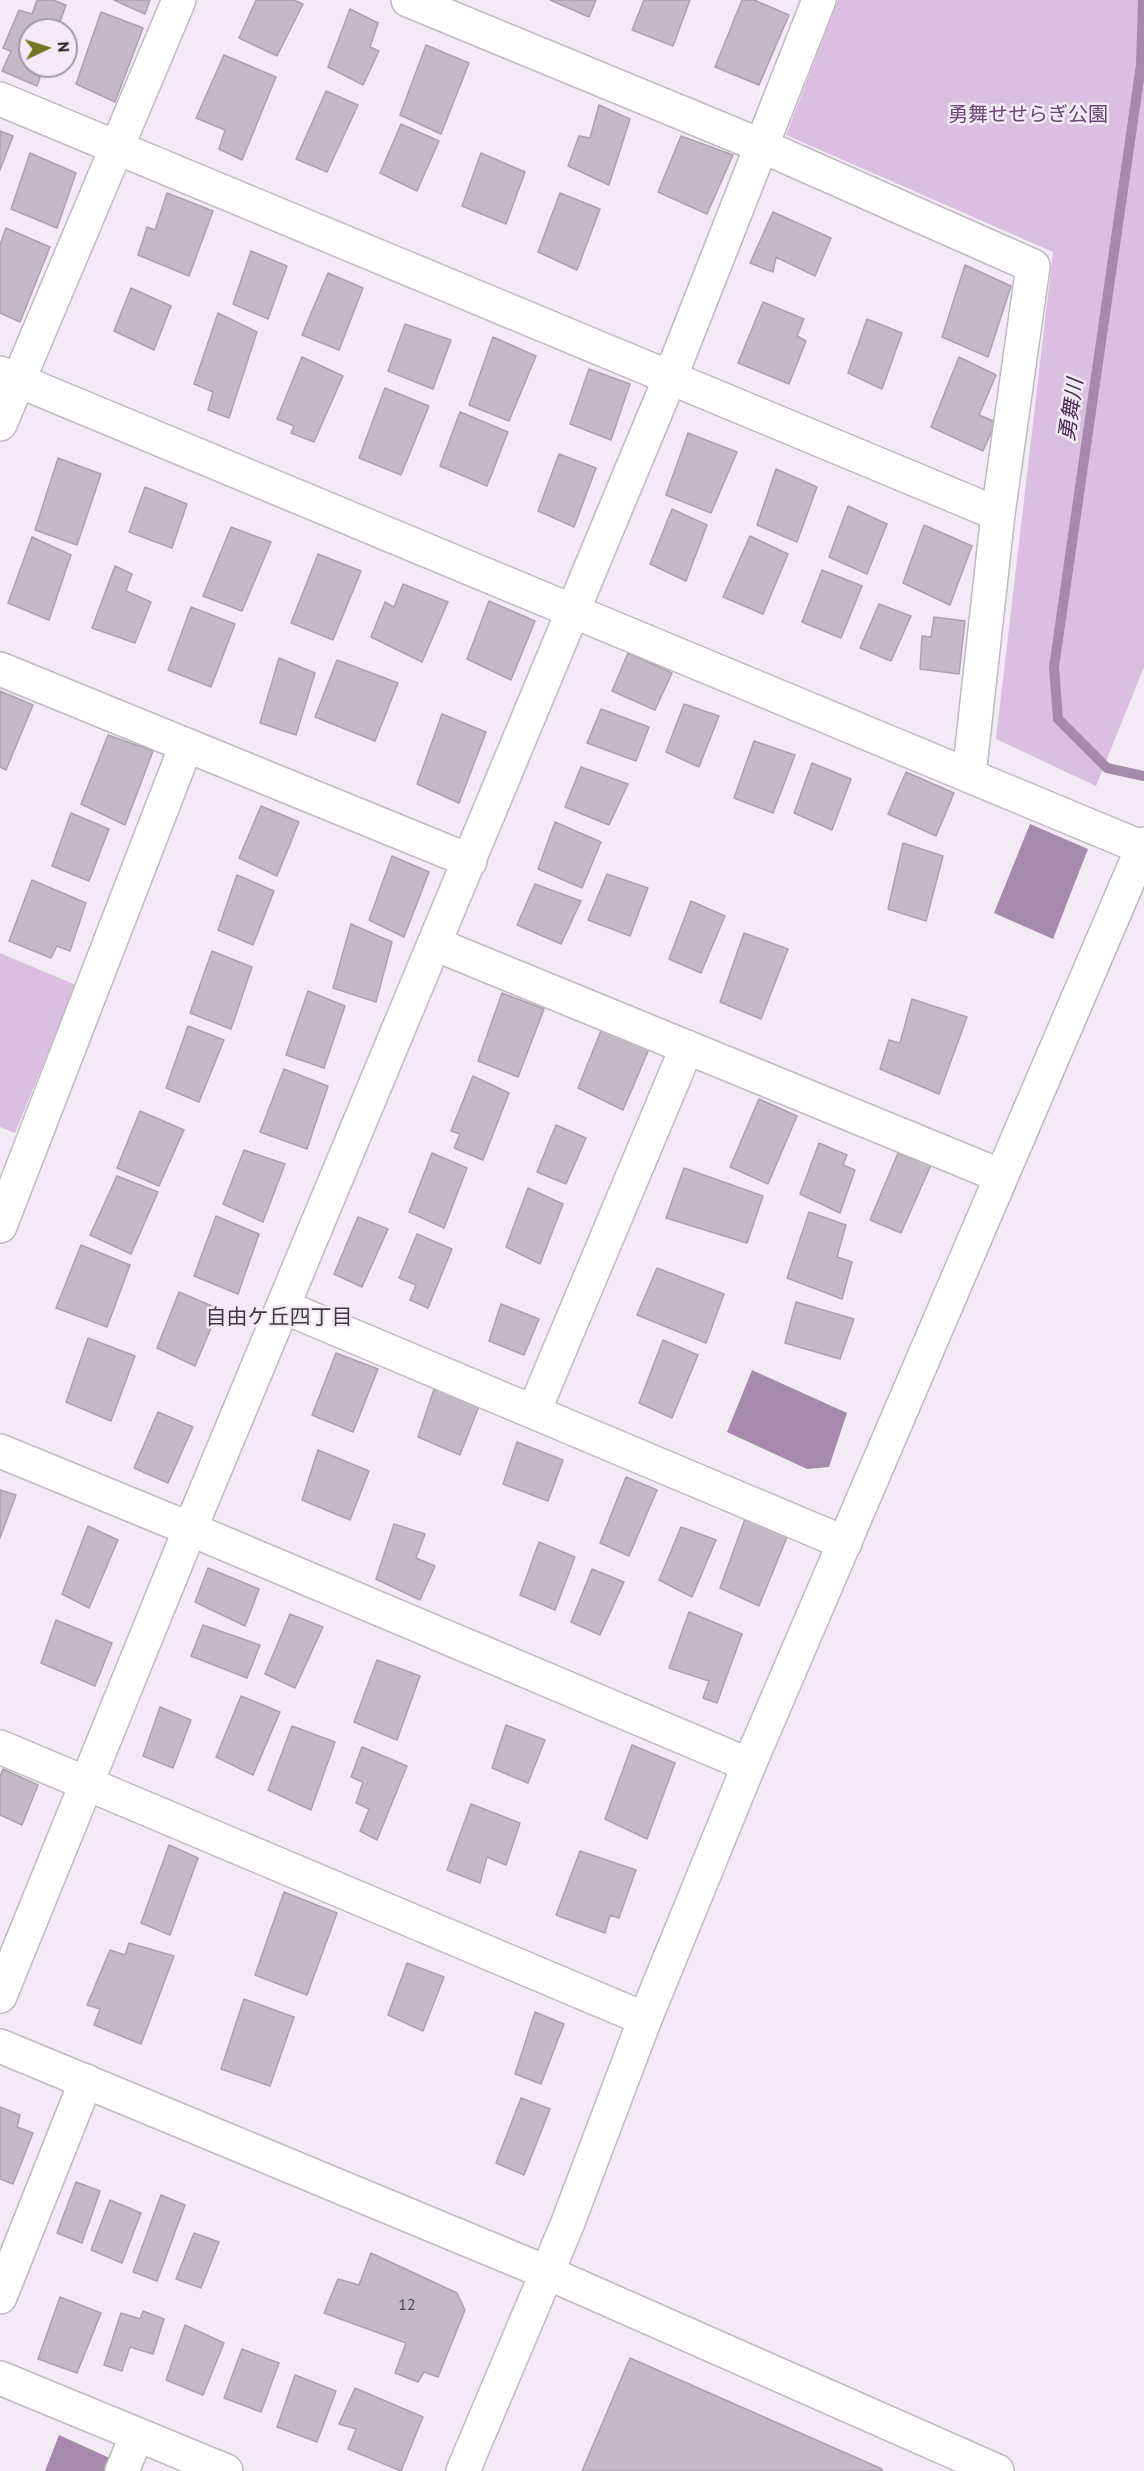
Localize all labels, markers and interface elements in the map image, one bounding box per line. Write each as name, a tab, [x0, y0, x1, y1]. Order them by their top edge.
north arrow	[18, 18, 78, 78]
text: N	[54, 41, 74, 53]
park label: 勇舞せせらぎ公園	[948, 103, 1108, 127]
water label: 勇舞川	[1055, 377, 1089, 443]
district label: 自由ケ丘四丁目	[206, 1305, 352, 1331]
house number: 12	[398, 2295, 416, 2315]

